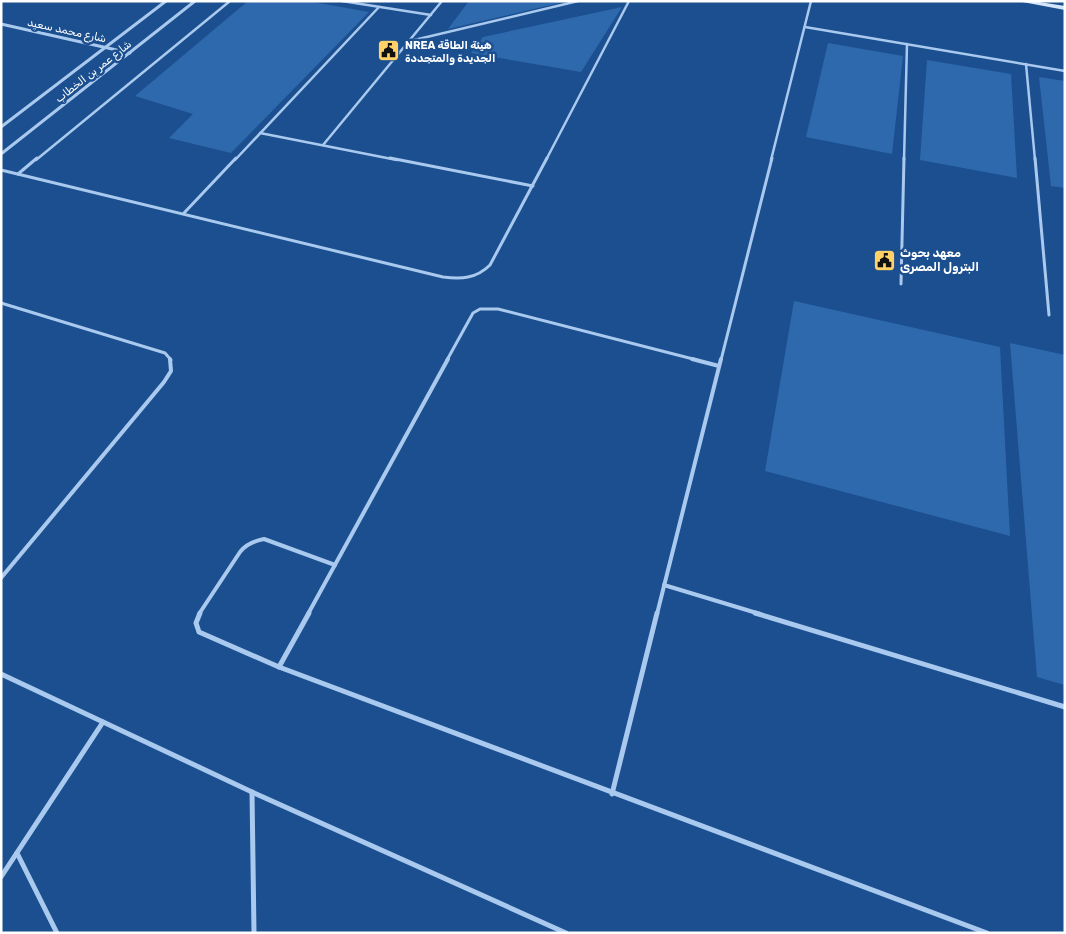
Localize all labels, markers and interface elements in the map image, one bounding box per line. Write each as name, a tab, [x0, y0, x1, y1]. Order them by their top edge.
street label: شارع محمد سعيد	[26, 16, 108, 47]
street label: شارع عمر بن الخطاب	[53, 38, 135, 107]
public building icon: NREA هيئة الطاقة الجديدة والمتجددة	[377, 39, 401, 63]
place label: NREA هيئة الطاقة الجديدة والمتجددة	[405, 39, 495, 65]
place label: معهد بحوث البترول المصرى	[900, 246, 979, 274]
public building icon: معهد بحوث البترول المصرى	[872, 248, 896, 272]

